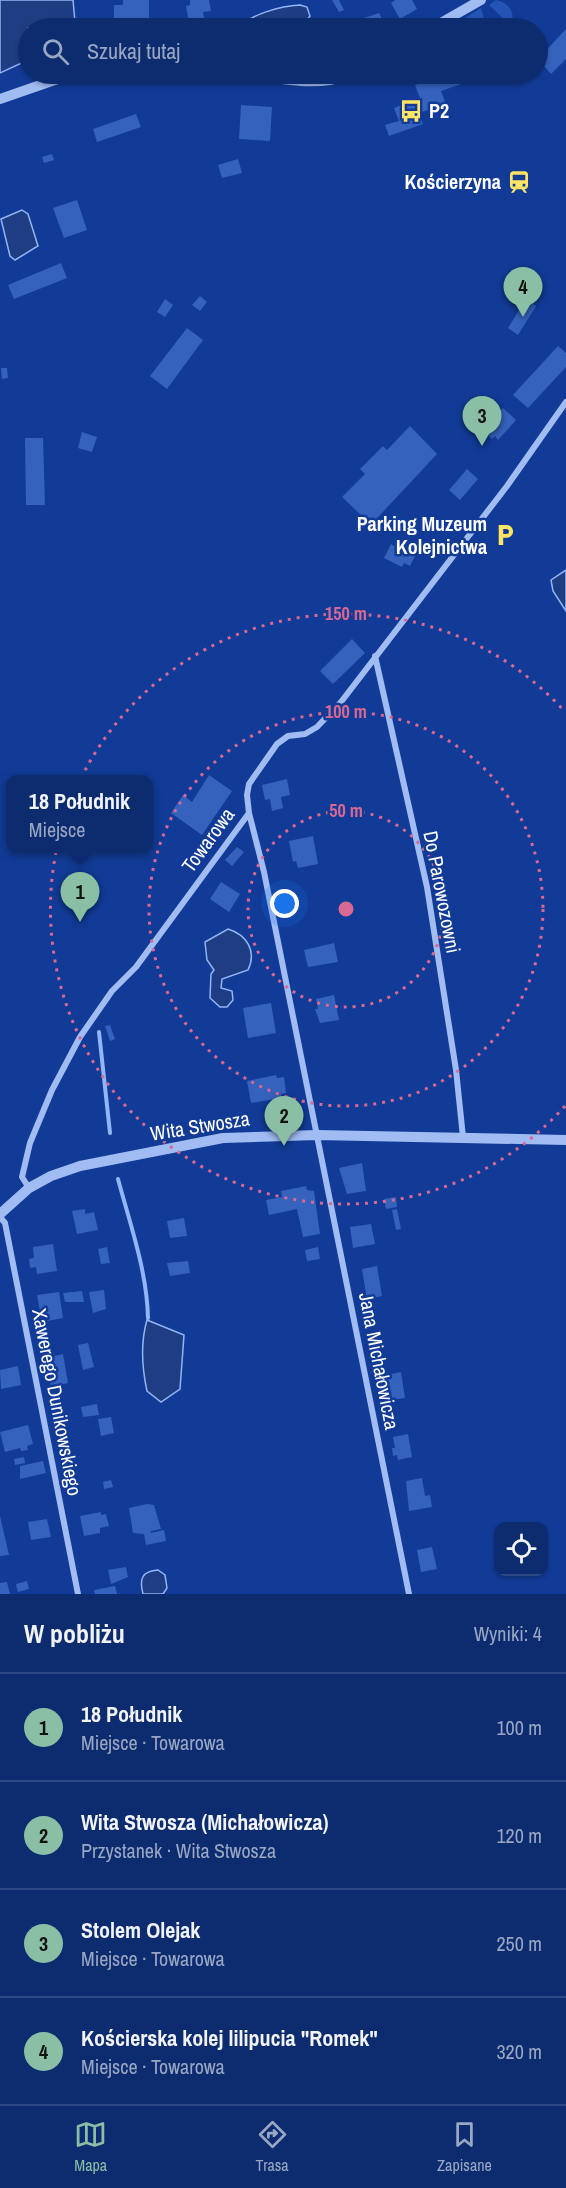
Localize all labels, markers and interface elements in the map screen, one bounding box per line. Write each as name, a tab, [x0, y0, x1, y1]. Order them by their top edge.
search box	[18, 18, 548, 84]
icon: search	[39, 35, 72, 68]
text: Szukaj tutaj	[87, 36, 180, 66]
place label: P2	[429, 97, 449, 124]
bus stop icon: P2	[398, 98, 424, 124]
place label: Kościerzyna	[404, 168, 501, 195]
station icon: Kościerzyna	[506, 169, 532, 195]
pin: 4	[504, 268, 542, 317]
pin: 3	[462, 396, 502, 446]
place label: Parking Muzeum Kolejnictwa	[357, 510, 487, 560]
parking icon: Parking Muzeum Kolejnictwa	[492, 522, 518, 548]
text: 150 m	[325, 601, 367, 626]
text: 100 m	[325, 699, 367, 724]
popup	[6, 775, 153, 853]
text: 18 Południk	[29, 786, 130, 816]
text: 50 m	[329, 798, 363, 823]
street label: Towarowa	[175, 802, 240, 878]
text: Miejsce	[29, 816, 85, 843]
street label: Do Parowozowni	[417, 828, 468, 955]
pin: 1	[60, 872, 100, 922]
your location	[270, 889, 299, 918]
centre of rings	[336, 899, 356, 919]
pin: 2	[264, 1096, 304, 1146]
street label: Wita Stwosza	[148, 1104, 252, 1147]
street label: Jana Michałowicza	[353, 1290, 406, 1432]
street label: Xawerego Dunikowskiego	[26, 1306, 89, 1498]
map controls	[494, 1522, 548, 1576]
button: locate	[494, 1522, 548, 1576]
text: W pobliżu	[24, 1616, 125, 1651]
text: Wyniki: 4	[474, 1620, 542, 1647]
text: 18 Południk	[81, 1699, 182, 1729]
text: 1	[39, 1714, 48, 1741]
text: 100 m	[496, 1714, 542, 1741]
text: Miejsce · Towarowa	[81, 1729, 225, 1756]
text: Wita Stwosza (Michałowicza)	[81, 1807, 328, 1837]
text: 2	[39, 1822, 48, 1849]
text: 120 m	[496, 1822, 542, 1849]
text: Przystanek · Wita Stwosza	[81, 1837, 276, 1864]
text: Stolem Olejak	[81, 1915, 200, 1945]
text: 3	[39, 1930, 48, 1957]
text: 250 m	[496, 1930, 542, 1957]
text: Miejsce · Towarowa	[81, 1945, 225, 1972]
text: Kościerska kolej lilipucia "Romek"	[81, 2023, 378, 2053]
text: 4	[39, 2038, 48, 2065]
text: 320 m	[496, 2038, 542, 2065]
text: Miejsce · Towarowa	[81, 2053, 225, 2080]
tab: Mapa	[74, 2118, 107, 2176]
tab: Trasa	[256, 2118, 289, 2176]
tab: Zapisane	[437, 2118, 492, 2176]

